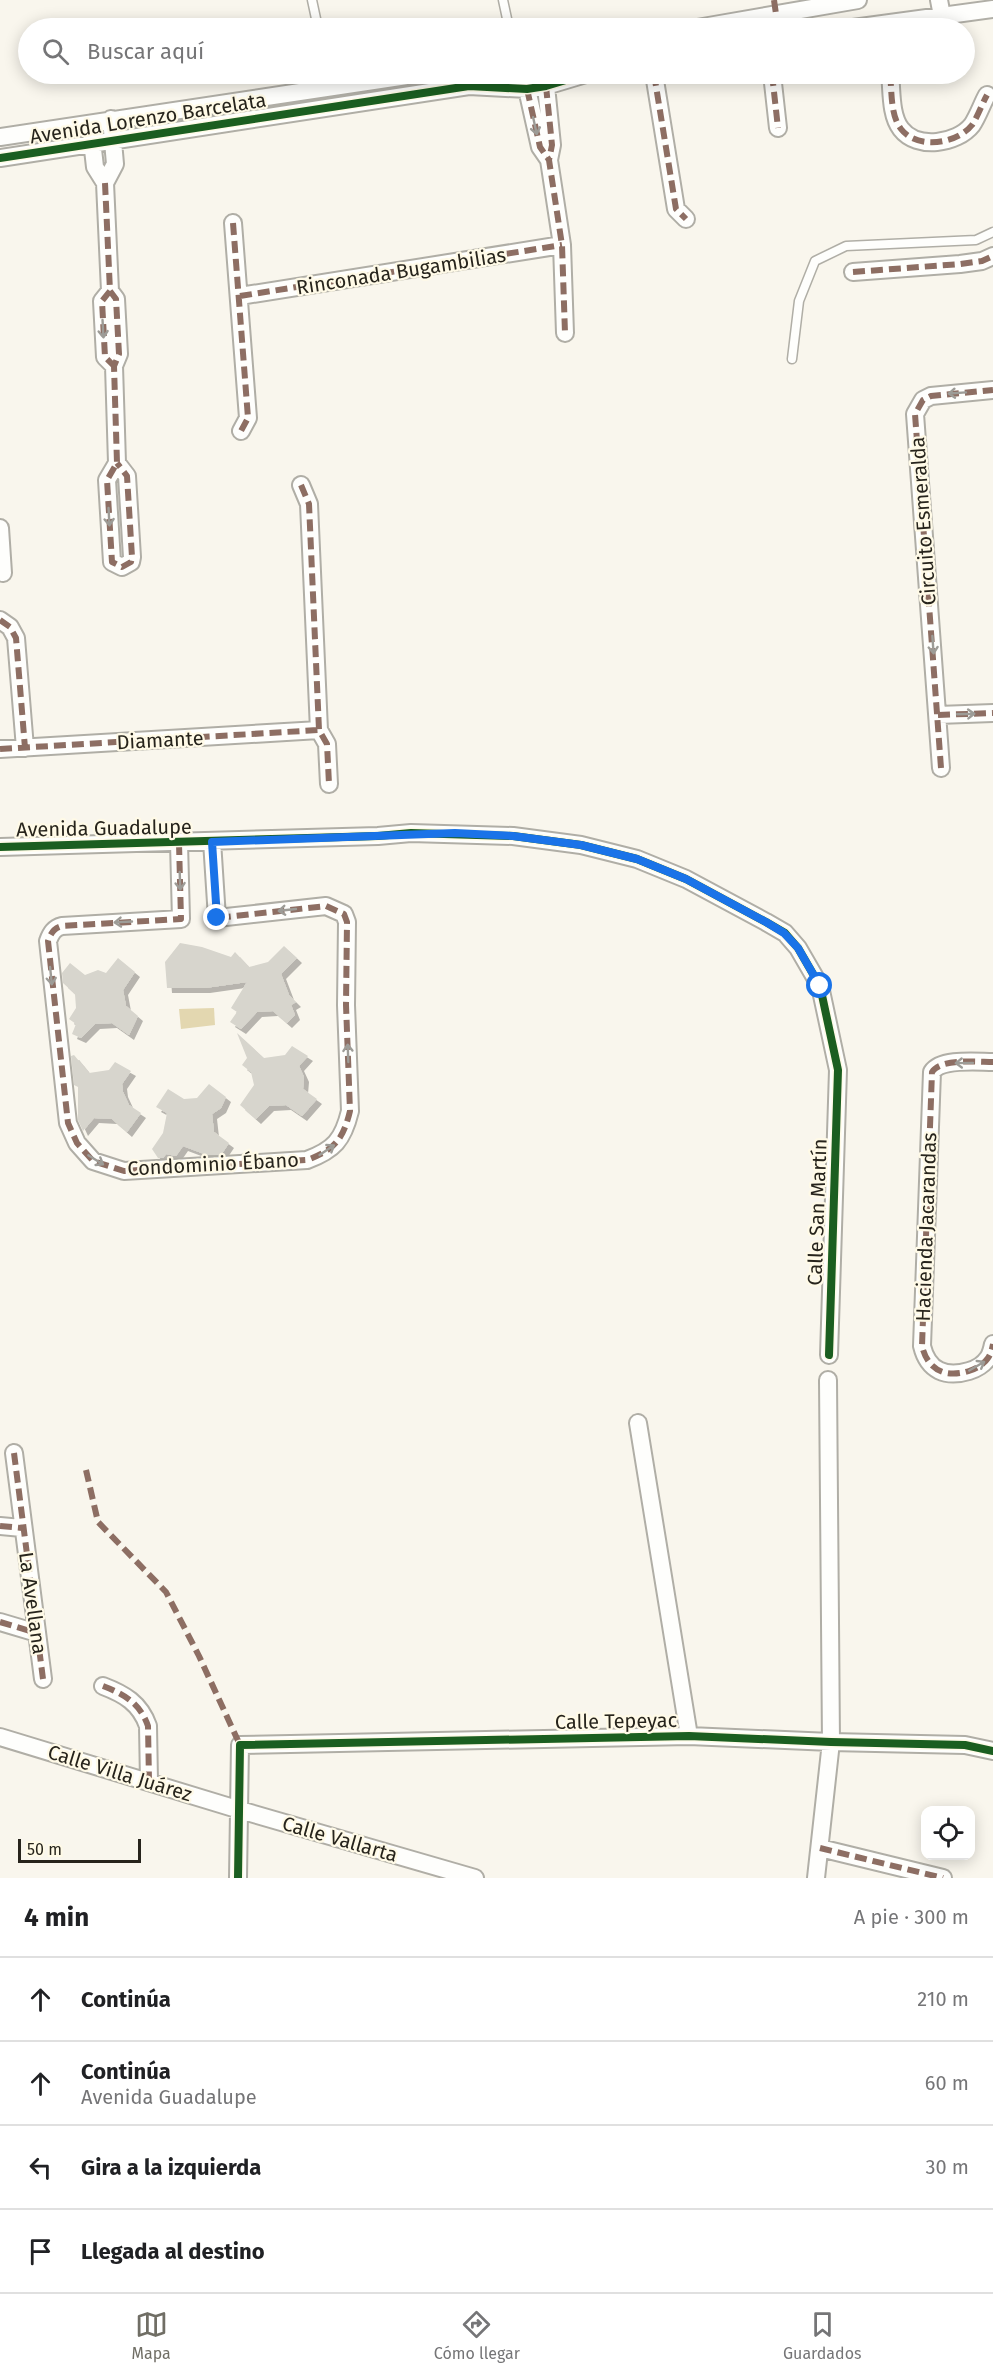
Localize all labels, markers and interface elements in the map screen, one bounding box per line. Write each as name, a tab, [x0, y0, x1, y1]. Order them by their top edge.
search box	[18, 18, 975, 84]
icon: search	[39, 35, 72, 68]
text: Buscar aquí	[87, 38, 204, 65]
street label: Avenida Lorenzo Barcelata	[28, 87, 268, 149]
one-way arrow	[530, 115, 541, 135]
street label: Rinconada Bugambilias	[294, 243, 508, 299]
one-way arrow	[98, 319, 109, 339]
one-way arrow	[948, 388, 968, 399]
street label: Circuito Esmeralda	[905, 436, 941, 606]
one-way arrow	[104, 506, 115, 526]
one-way arrow	[928, 635, 939, 655]
one-way arrow	[955, 708, 975, 720]
street label: Diamante	[116, 726, 204, 754]
street label: Avenida Guadalupe	[16, 814, 192, 842]
one-way arrow	[174, 871, 186, 891]
route end	[203, 904, 229, 930]
one-way arrow	[278, 905, 298, 916]
one-way arrow	[113, 917, 133, 928]
one-way arrow	[46, 966, 57, 986]
route start	[806, 972, 832, 998]
one-way arrow	[342, 1043, 353, 1063]
one-way arrow	[955, 1057, 975, 1068]
street label: Hacienda Jacarandas	[911, 1132, 941, 1322]
street label: Calle San Martín	[802, 1138, 832, 1286]
one-way arrow	[318, 1144, 334, 1156]
street label: Condominio Ébano	[127, 1148, 299, 1180]
one-way arrow	[87, 1153, 104, 1166]
one-way arrow	[968, 1360, 985, 1372]
street label: La Avellana	[14, 1550, 52, 1656]
street label: Calle Tepeyac	[555, 1708, 677, 1734]
street label: Calle Villa Juárez	[45, 1740, 195, 1806]
map controls	[921, 1806, 975, 1860]
button: locate	[921, 1806, 975, 1860]
street label: Calle Vallarta	[280, 1811, 400, 1867]
scale bar	[18, 1836, 141, 1864]
text: 50 m	[27, 1840, 62, 1859]
text: 4 min	[24, 1902, 89, 1933]
text: A pie · 300 m	[854, 1905, 969, 1929]
icon: ahead	[24, 1983, 57, 2016]
text: Continúa	[81, 1986, 171, 2013]
text: 210 m	[917, 1987, 969, 2011]
text: Continúa	[81, 2058, 171, 2085]
icon: ahead	[24, 2067, 57, 2100]
text: 60 m	[925, 2071, 969, 2095]
text: Avenida Guadalupe	[81, 2085, 257, 2109]
icon: left	[24, 2151, 57, 2184]
text: Gira a la izquierda	[81, 2154, 261, 2181]
text: 30 m	[925, 2155, 969, 2179]
icon: arrive	[24, 2235, 57, 2268]
text: Llegada al destino	[81, 2238, 265, 2265]
tab: Mapa	[132, 2308, 171, 2363]
tab: Cómo llegar	[434, 2308, 520, 2363]
tab: Guardados	[783, 2308, 861, 2363]

